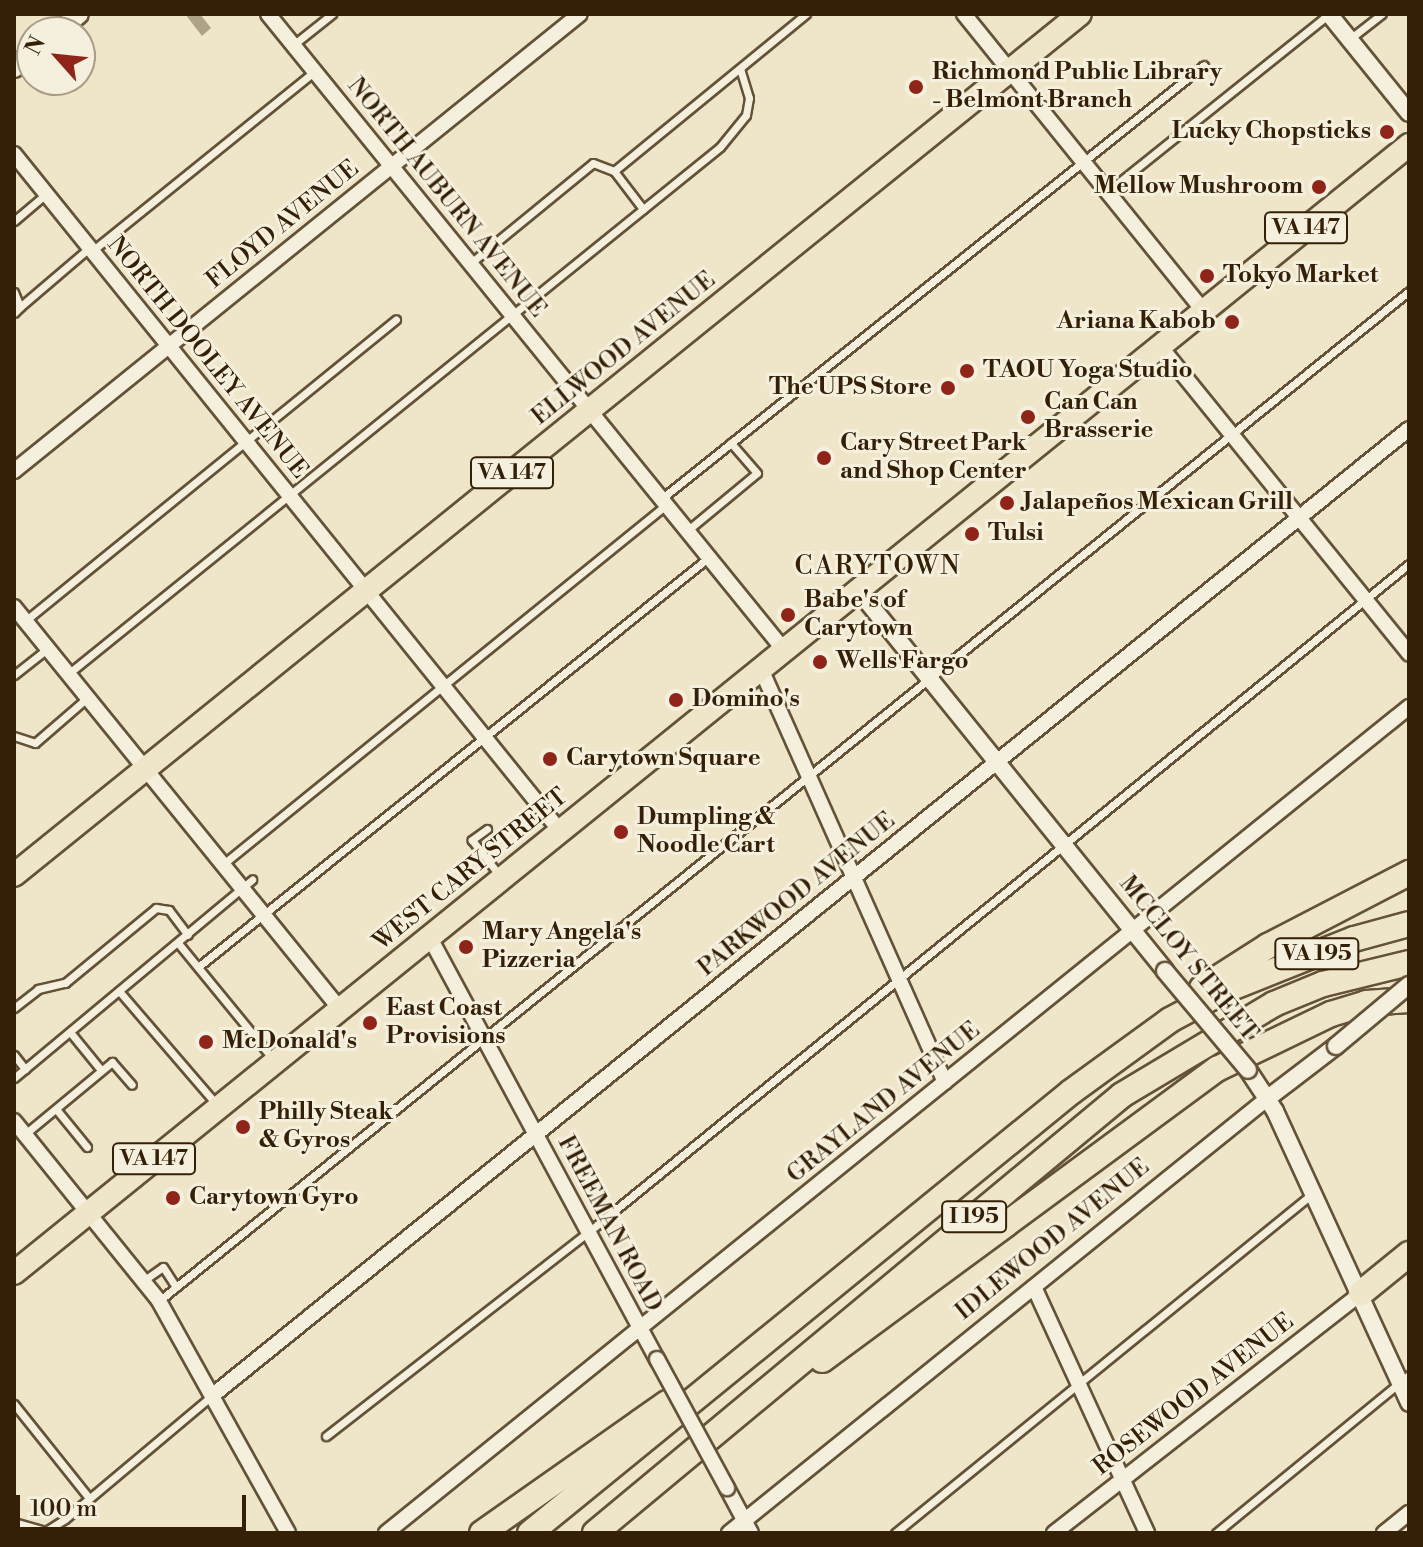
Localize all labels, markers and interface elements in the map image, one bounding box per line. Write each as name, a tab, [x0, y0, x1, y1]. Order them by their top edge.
north arrow	[16, 16, 96, 96]
text: N	[20, 32, 52, 60]
place label: Richmond Public Library - Belmont Branch	[932, 59, 1222, 115]
street label: NORTH AUBURN AVENUE	[341, 72, 551, 324]
marker: Richmond Public Library - Belmont Branch	[907, 78, 925, 96]
place label: Lucky Chopsticks	[1172, 118, 1371, 146]
marker: Lucky Chopsticks	[1378, 123, 1396, 141]
street label: FLOYD AVENUE	[201, 155, 365, 295]
place label: Mellow Mushroom	[1094, 173, 1303, 201]
marker: Mellow Mushroom	[1310, 178, 1328, 196]
road number: VA 147	[1264, 210, 1348, 246]
street label: NORTH DOOLEY AVENUE	[100, 231, 314, 485]
place label: Tokyo Market	[1223, 262, 1378, 290]
street label: ELLWOOD AVENUE	[526, 266, 722, 432]
marker: Tokyo Market	[1198, 267, 1216, 285]
place label: Ariana Kabob	[1057, 308, 1216, 336]
marker: Ariana Kabob	[1223, 313, 1241, 331]
place label: TAOU Yoga Studio	[983, 357, 1193, 385]
marker: TAOU Yoga Studio	[958, 362, 976, 380]
place label: The UPS Store	[769, 374, 932, 402]
marker: The UPS Store	[939, 379, 957, 397]
place label: Can Can Brasserie	[1044, 389, 1154, 445]
marker: Can Can Brasserie	[1019, 408, 1037, 426]
place label: Cary Street Park and Shop Center	[840, 430, 1027, 486]
marker: Cary Street Park and Shop Center	[815, 449, 833, 467]
road number: VA 147	[470, 455, 554, 491]
place label: Jalapeños Mexican Grill	[1023, 489, 1293, 517]
marker: Jalapeños Mexican Grill	[998, 494, 1016, 512]
place label: Tulsi	[988, 520, 1044, 548]
marker: Tulsi	[963, 525, 981, 543]
district label: CARYTOWN	[794, 551, 962, 583]
place label: Babe's of Carytown	[804, 587, 913, 643]
marker: Babe's of Carytown	[779, 606, 797, 624]
place label: Wells Fargo	[836, 648, 969, 676]
marker: Wells Fargo	[811, 653, 829, 671]
place label: Domino's	[692, 686, 800, 714]
marker: Domino's	[667, 691, 685, 709]
place label: Carytown Square	[566, 745, 761, 773]
marker: Carytown Square	[541, 750, 559, 768]
street label: WEST CARY STREET	[368, 783, 574, 957]
place label: Dumpling & Noodle Cart	[637, 804, 775, 860]
street label: PARKWOOD AVENUE	[693, 807, 901, 983]
marker: Dumpling & Noodle Cart	[612, 823, 630, 841]
street label: MCCLOY STREET	[1112, 870, 1264, 1048]
place label: Mary Angela's Pizzeria	[482, 919, 641, 975]
road number: VA 195	[1273, 936, 1361, 972]
marker: Mary Angela's Pizzeria	[457, 938, 475, 956]
place label: East Coast Provisions	[386, 995, 505, 1051]
marker: East Coast Provisions	[361, 1014, 379, 1032]
street label: GRAYLAND AVENUE	[782, 1016, 986, 1190]
place label: McDonald's	[222, 1028, 357, 1056]
marker: McDonald's	[197, 1033, 215, 1051]
place label: Philly Steak & Gyros	[259, 1099, 393, 1155]
marker: Philly Steak & Gyros	[234, 1118, 252, 1136]
street label: FREEMAN ROAD	[551, 1131, 667, 1317]
road number: VA 147	[112, 1141, 196, 1177]
street label: IDLEWOOD AVENUE	[950, 1153, 1156, 1327]
place label: Carytown Gyro	[189, 1184, 359, 1212]
marker: Carytown Gyro	[164, 1189, 182, 1207]
road number: I 195	[940, 1199, 1008, 1235]
street label: ROSEWOOD AVENUE	[1088, 1308, 1300, 1482]
scale bar	[20, 1479, 250, 1529]
text: 100 m	[30, 1494, 97, 1524]

